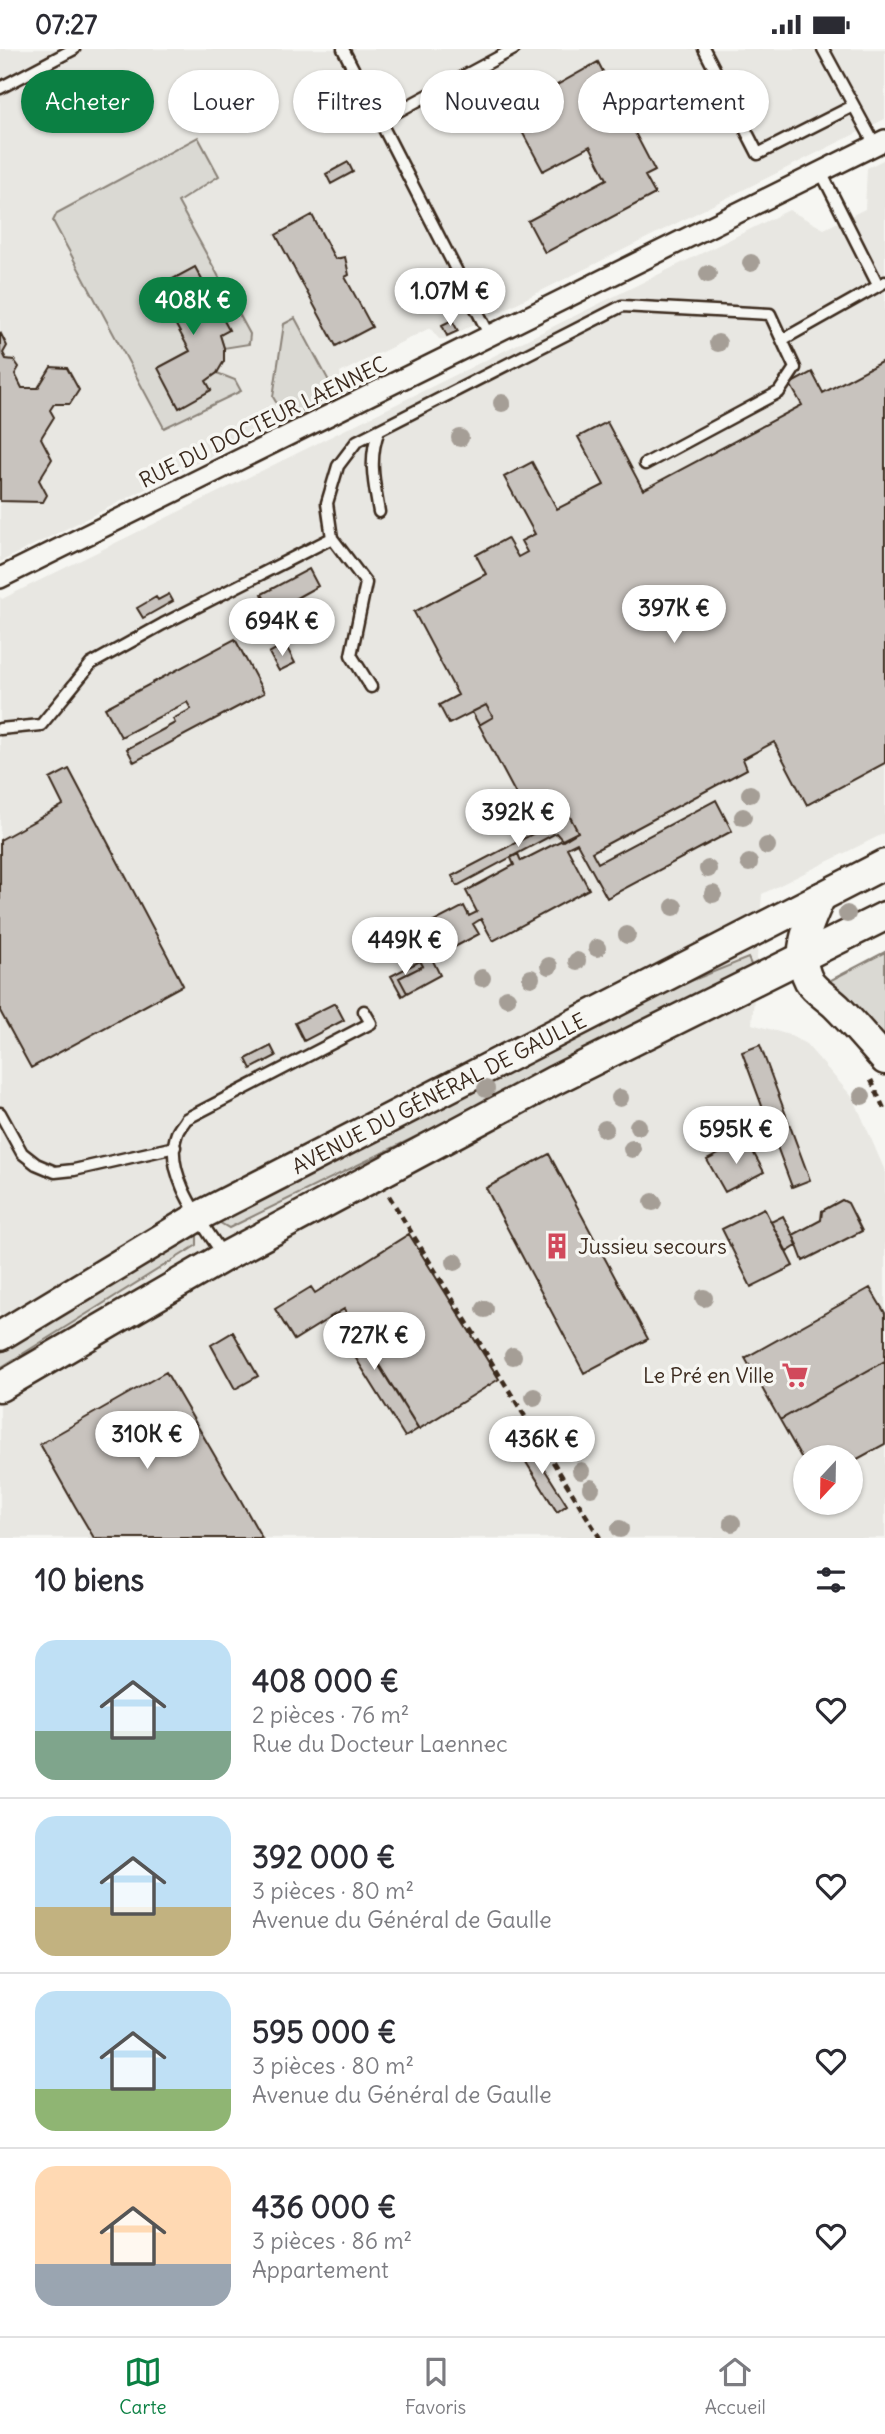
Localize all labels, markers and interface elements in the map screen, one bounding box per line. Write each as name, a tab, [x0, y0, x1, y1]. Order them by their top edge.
text: 07:27	[35, 8, 97, 41]
chip: Acheter	[21, 70, 154, 133]
chip: Louer	[168, 70, 279, 133]
chip: Filtres	[293, 70, 406, 133]
chip: Nouveau	[420, 70, 564, 133]
chip: Appartement	[578, 70, 769, 133]
pin: 1.07M €	[385, 268, 515, 328]
text: 1.07M €	[411, 276, 489, 305]
pin: 408K €	[136, 278, 250, 337]
text: 408K €	[155, 285, 231, 314]
street label: RUE DU DOCTEUR LAENNEC	[135, 350, 391, 494]
pin: 397K €	[617, 585, 731, 645]
text: 397K €	[638, 593, 710, 622]
pin: 694K €	[225, 599, 339, 658]
text: 694K €	[245, 606, 319, 635]
pin: 392K €	[461, 789, 575, 849]
text: 392K €	[481, 797, 555, 826]
pin: 449K €	[348, 918, 462, 977]
text: 449K €	[368, 925, 442, 954]
street label: AVENUE DU GÉNÉRAL DE GAULLE	[287, 1006, 590, 1180]
pin: 595K €	[679, 1107, 793, 1166]
text: 595K €	[699, 1114, 773, 1143]
building icon: Jussieu secours	[542, 1231, 572, 1261]
place label: Jussieu secours	[578, 1233, 727, 1260]
pin: 727K €	[317, 1313, 431, 1372]
text: 727K €	[339, 1320, 409, 1349]
supermarket icon: Le Pré en Ville	[780, 1360, 810, 1390]
place label: Le Pré en Ville	[643, 1362, 774, 1389]
pin: 310K €	[90, 1411, 204, 1471]
pin: 436K €	[485, 1417, 599, 1476]
text: 310K €	[111, 1419, 183, 1448]
text: 436K €	[505, 1424, 579, 1453]
north arrow	[793, 1445, 863, 1515]
map controls	[793, 1445, 863, 1515]
text: 10 biens	[35, 1561, 144, 1599]
icon: filters	[812, 1561, 850, 1599]
text: 408 000 €	[252, 1662, 399, 1700]
icon: home	[91, 1668, 175, 1752]
icon: heart	[812, 1691, 850, 1729]
text: 2 pièces · 76 m²	[252, 1700, 409, 1729]
text: Rue du Docteur Laennec	[252, 1729, 508, 1758]
text: 392 000 €	[252, 1838, 396, 1876]
icon: home	[91, 1844, 175, 1928]
icon: heart	[812, 1867, 850, 1905]
text: 3 pièces · 80 m²	[252, 1876, 414, 1905]
text: Avenue du Général de Gaulle	[252, 1905, 552, 1934]
text: 595 000 €	[252, 2013, 397, 2051]
icon: home	[91, 2019, 175, 2103]
icon: heart	[812, 2042, 850, 2080]
text: 3 pièces · 80 m²	[252, 2051, 414, 2080]
text: Avenue du Général de Gaulle	[252, 2080, 552, 2109]
text: 436 000 €	[252, 2188, 396, 2226]
icon: home	[91, 2194, 175, 2278]
icon: heart	[812, 2217, 850, 2255]
text: 3 pièces · 86 m²	[252, 2226, 412, 2255]
text: Appartement	[252, 2255, 389, 2284]
tab: Carte	[119, 2353, 167, 2419]
tab: Favoris	[405, 2353, 466, 2419]
tab: Accueil	[705, 2353, 766, 2419]

